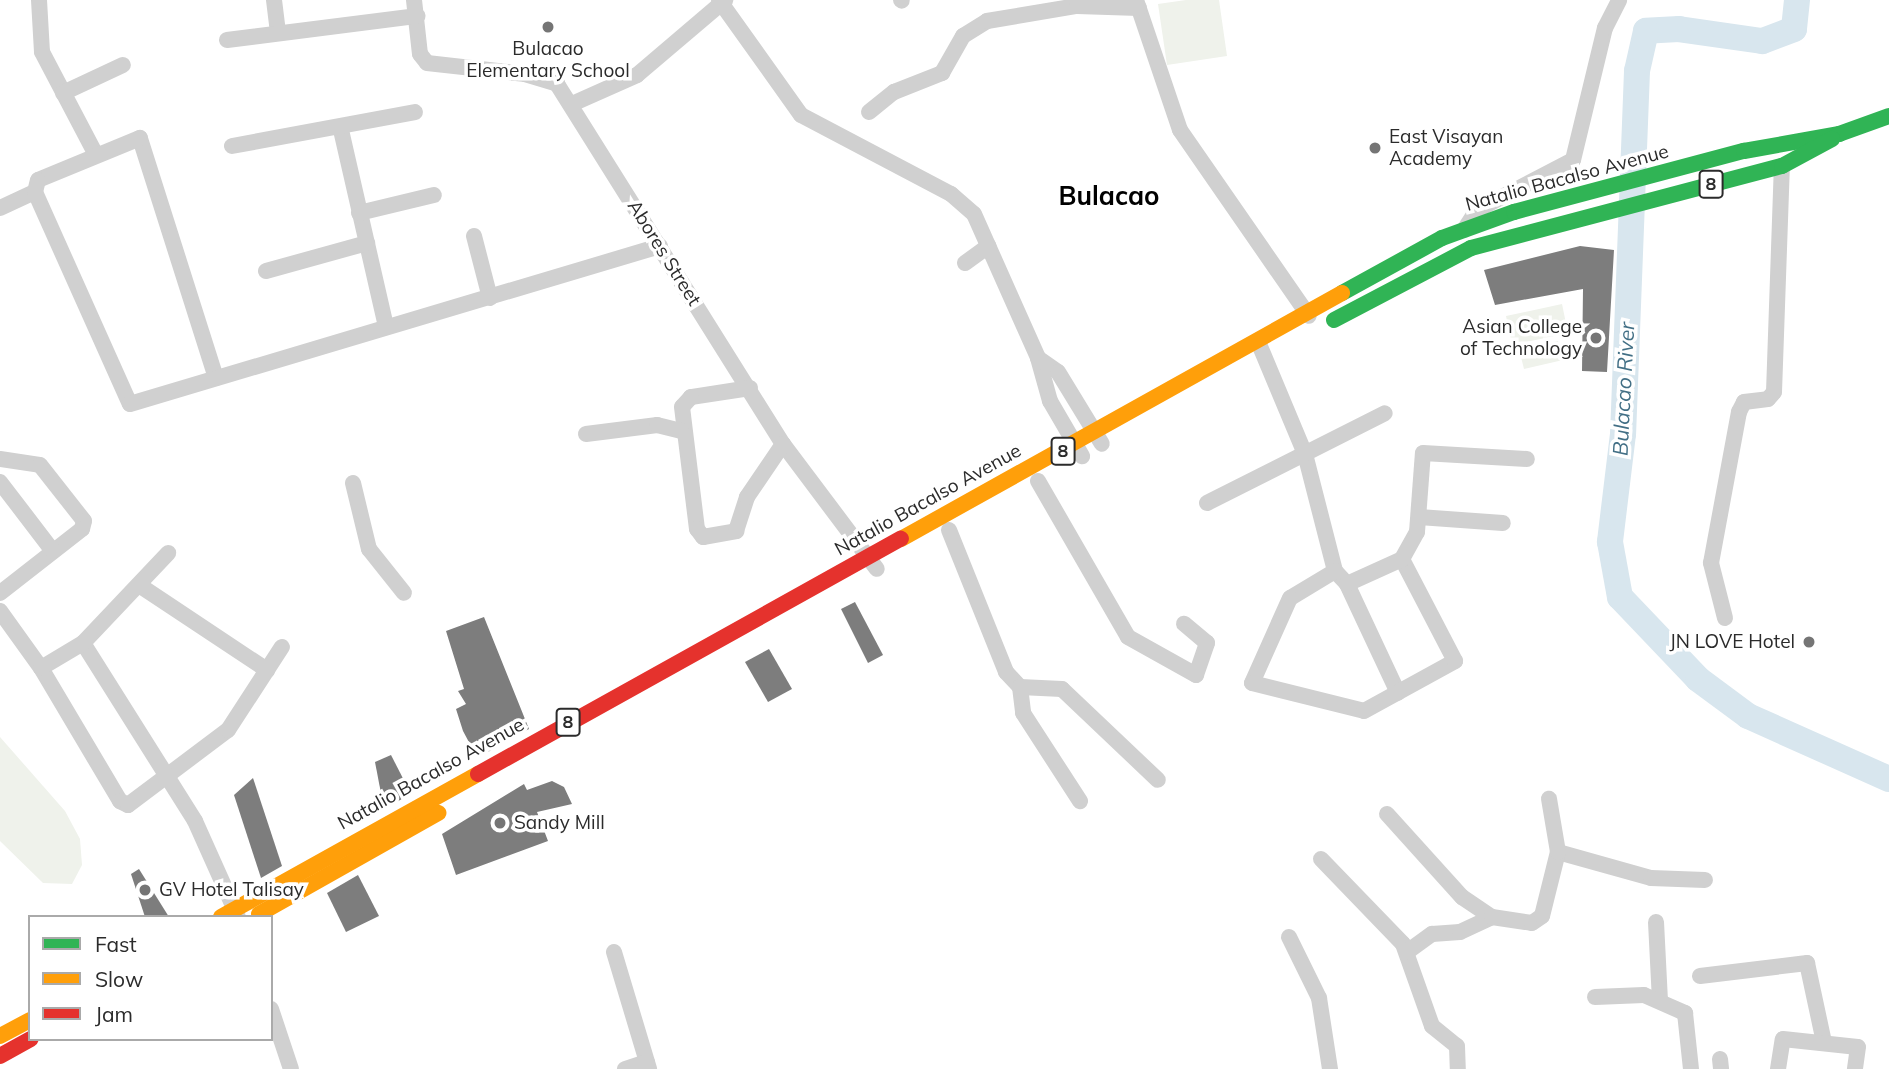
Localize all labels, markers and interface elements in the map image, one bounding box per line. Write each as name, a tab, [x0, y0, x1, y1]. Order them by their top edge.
marker: Bulacao Elementary School	[540, 19, 556, 35]
place label: Bulacao Elementary School	[466, 38, 630, 82]
place label: East Visayan Academy	[1389, 126, 1503, 170]
marker: East Visayan Academy	[1367, 140, 1383, 156]
street label: Natalio Bacalso Avenue	[1463, 140, 1671, 216]
road number: 8	[1697, 169, 1725, 198]
district label: Bulacao	[1059, 180, 1159, 212]
street label: Abores Street	[622, 196, 706, 310]
place label: Asian College of Technology	[1460, 316, 1582, 360]
water label: Bulacao River	[1607, 321, 1639, 457]
marker: Asian College of Technology	[1588, 330, 1604, 346]
road number: 8	[1049, 436, 1077, 466]
street label: Natalio Bacalso Avenue	[831, 439, 1025, 561]
place label: JN LOVE Hotel	[1669, 631, 1795, 653]
marker: JN LOVE Hotel	[1801, 634, 1817, 650]
road number: 8	[554, 708, 582, 736]
street label: Natalio Bacalso Avenue	[334, 713, 528, 835]
place label: Sandy Mill	[514, 812, 605, 834]
marker: Sandy Mill	[492, 815, 508, 831]
place label: GV Hotel Talisay	[159, 879, 304, 901]
marker: GV Hotel Talisay	[137, 882, 153, 898]
legend	[28, 915, 273, 1041]
text: Fast	[95, 931, 137, 957]
text: Slow	[95, 966, 143, 992]
text: Jam	[95, 1001, 133, 1027]

